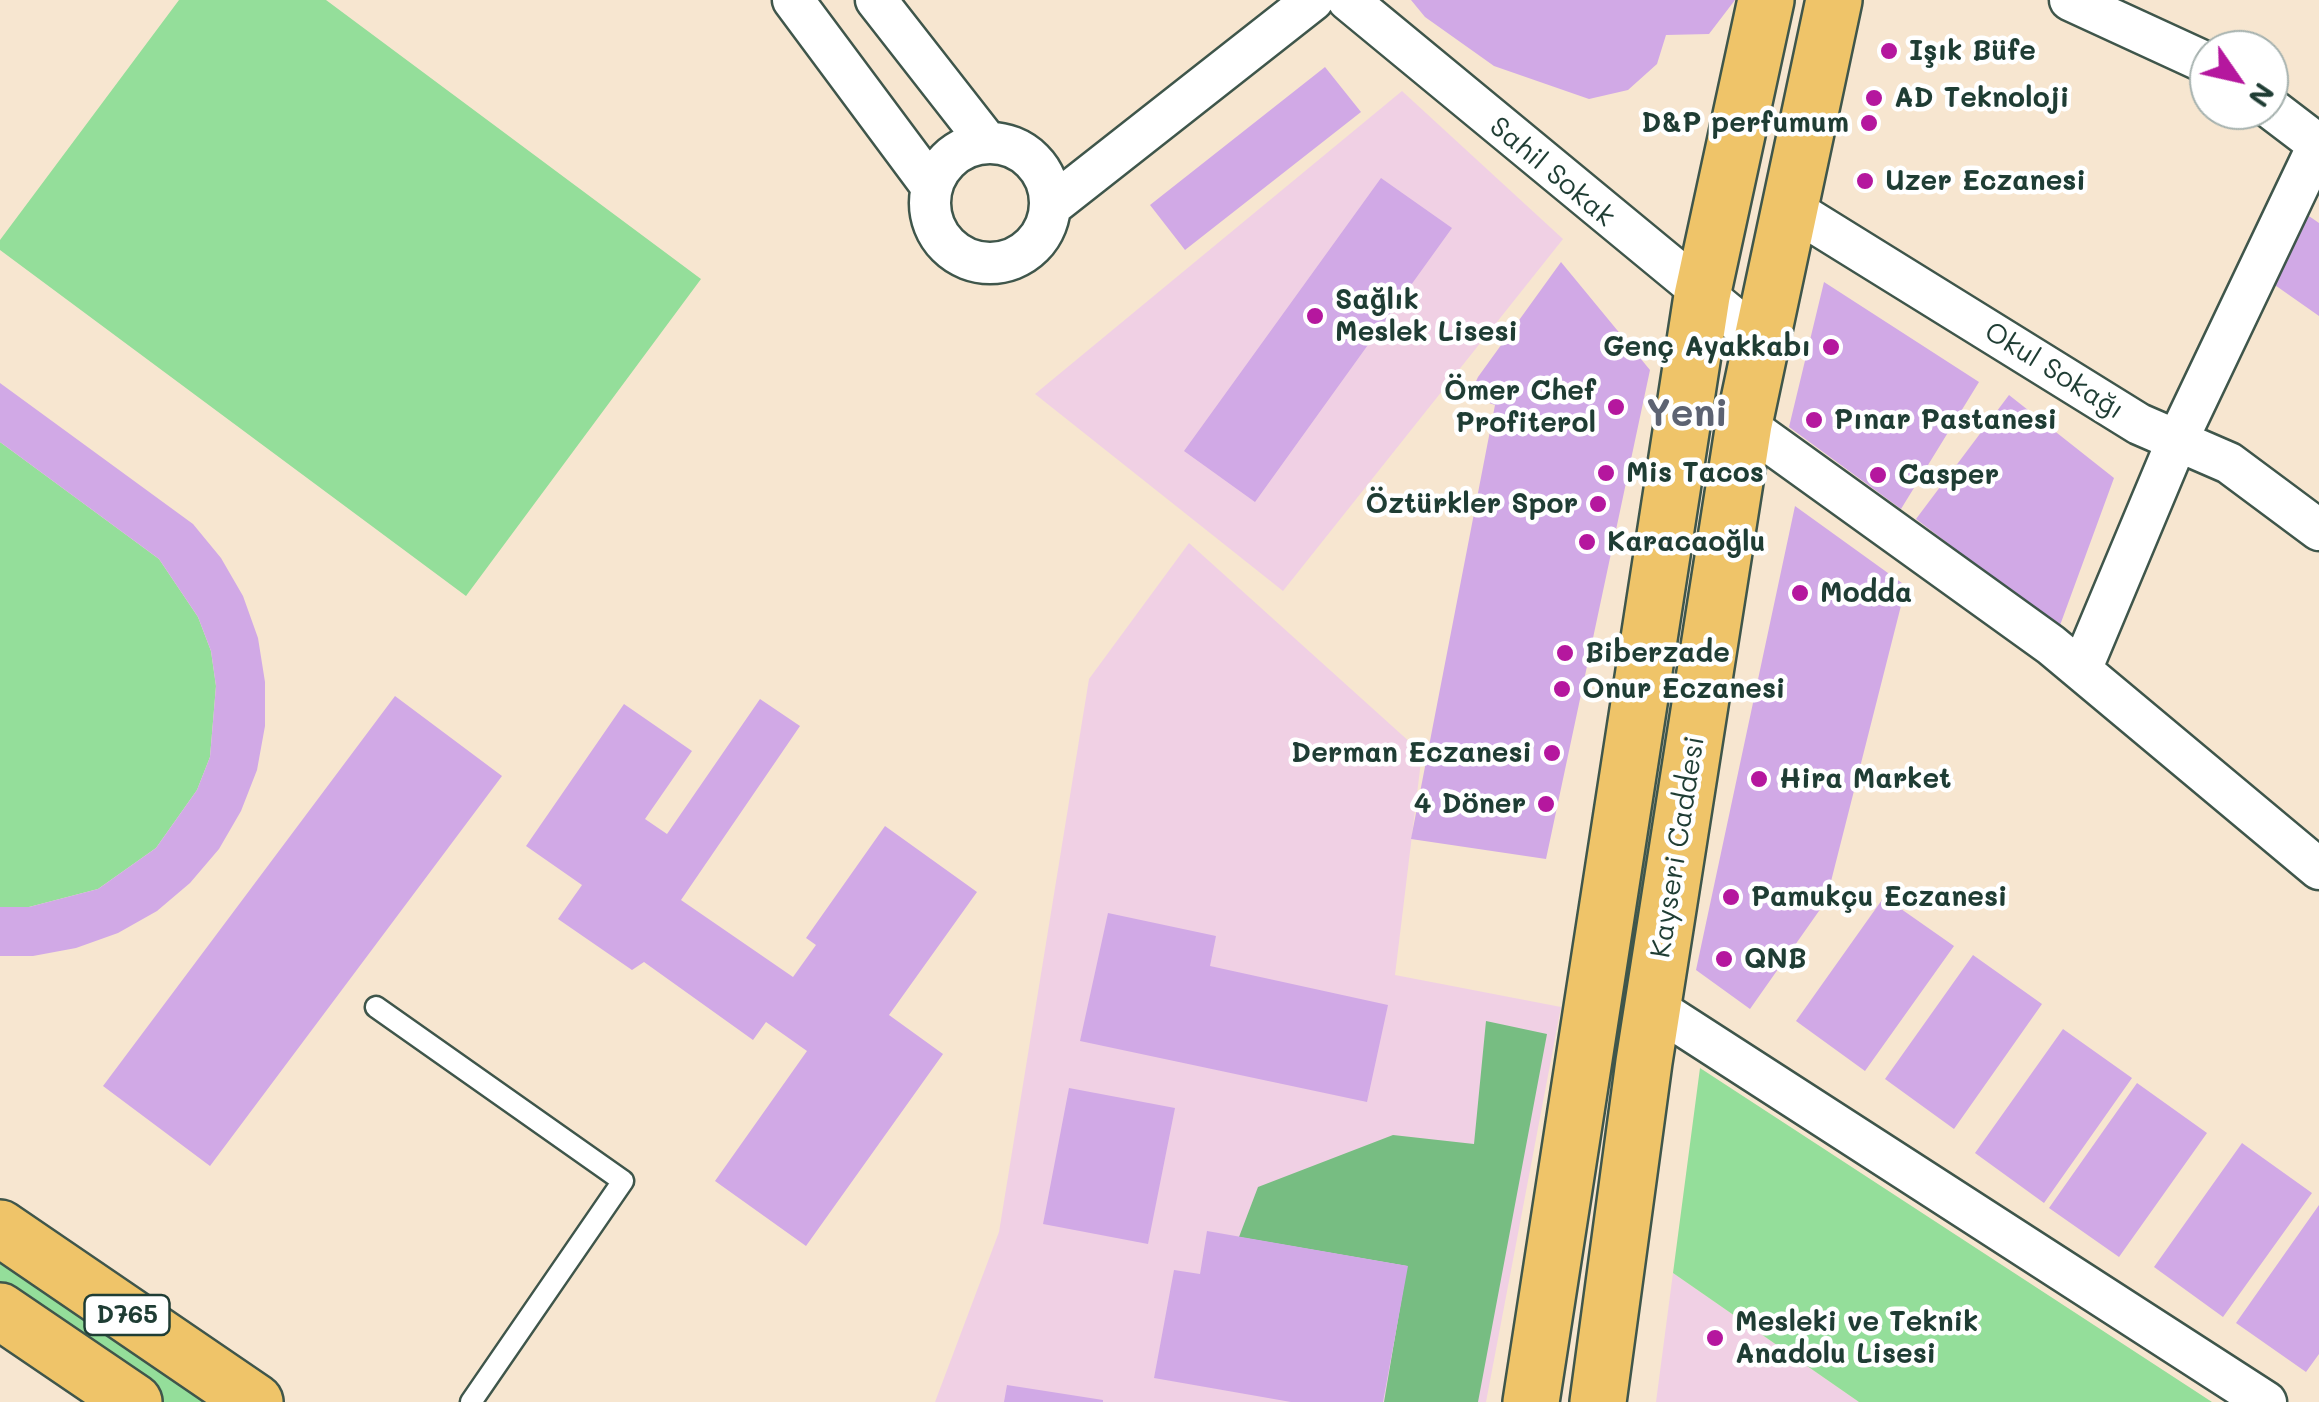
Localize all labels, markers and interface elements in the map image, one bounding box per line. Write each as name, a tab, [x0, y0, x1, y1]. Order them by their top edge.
north arrow	[2189, 30, 2289, 130]
place label: Işık Büfe	[1909, 34, 2036, 68]
marker: Işık Büfe	[1878, 40, 1900, 62]
text: N	[2241, 77, 2283, 115]
place label: AD Teknoloji	[1894, 81, 2070, 115]
marker: AD Teknoloji	[1863, 87, 1885, 109]
place label: D&P perfumum	[1641, 106, 1849, 140]
street label: Sahil Sokak	[1483, 110, 1621, 234]
marker: D&P perfumum	[1858, 112, 1880, 134]
place label: Uzer Eczanesi	[1885, 164, 2086, 198]
marker: Uzer Eczanesi	[1854, 170, 1876, 192]
place label: Sağlık Meslek Lisesi	[1335, 283, 1518, 349]
marker: Sağlık Meslek Lisesi	[1304, 305, 1326, 327]
street label: Okul Sokağı	[1978, 315, 2130, 427]
place label: Genç Ayakkabı	[1603, 330, 1811, 364]
marker: Genç Ayakkabı	[1820, 336, 1842, 358]
place label: Ömer Chef Profiterol	[1444, 374, 1596, 440]
district label: Yeni	[1646, 391, 1728, 437]
marker: Ömer Chef Profiterol	[1605, 396, 1627, 418]
place label: Pınar Pastanesi	[1834, 403, 2057, 437]
marker: Pınar Pastanesi	[1803, 409, 1825, 431]
place label: Mis Tacos	[1626, 456, 1764, 490]
place label: Casper	[1898, 458, 1999, 492]
marker: Mis Tacos	[1595, 462, 1617, 484]
marker: Casper	[1867, 464, 1889, 486]
place label: Öztürkler Spor	[1366, 487, 1578, 521]
marker: Öztürkler Spor	[1587, 493, 1609, 515]
place label: Karacaoğlu	[1607, 525, 1766, 559]
marker: Karacaoğlu	[1576, 531, 1598, 553]
place label: Modda	[1820, 576, 1912, 610]
marker: Modda	[1789, 582, 1811, 604]
place label: Biberzade	[1585, 636, 1730, 670]
marker: Biberzade	[1554, 642, 1576, 664]
place label: Onur Eczanesi	[1582, 672, 1786, 706]
marker: Onur Eczanesi	[1551, 678, 1573, 700]
street label: Kayseri Caddesi	[1644, 734, 1712, 960]
place label: Derman Eczanesi	[1291, 736, 1532, 770]
marker: Derman Eczanesi	[1541, 742, 1563, 764]
place label: Hira Market	[1779, 762, 1952, 796]
marker: Hira Market	[1748, 768, 1770, 790]
place label: 4 Döner	[1414, 787, 1526, 821]
marker: 4 Döner	[1535, 793, 1557, 815]
place label: Pamukçu Eczanesi	[1751, 880, 2008, 914]
marker: Pamukçu Eczanesi	[1720, 886, 1742, 908]
place label: QNB	[1744, 942, 1807, 976]
marker: QNB	[1713, 948, 1735, 970]
road number: D765	[84, 1295, 170, 1335]
place label: Mesleki ve Teknik Anadolu Lisesi	[1735, 1305, 1978, 1371]
marker: Mesleki ve Teknik Anadolu Lisesi	[1704, 1327, 1726, 1349]

